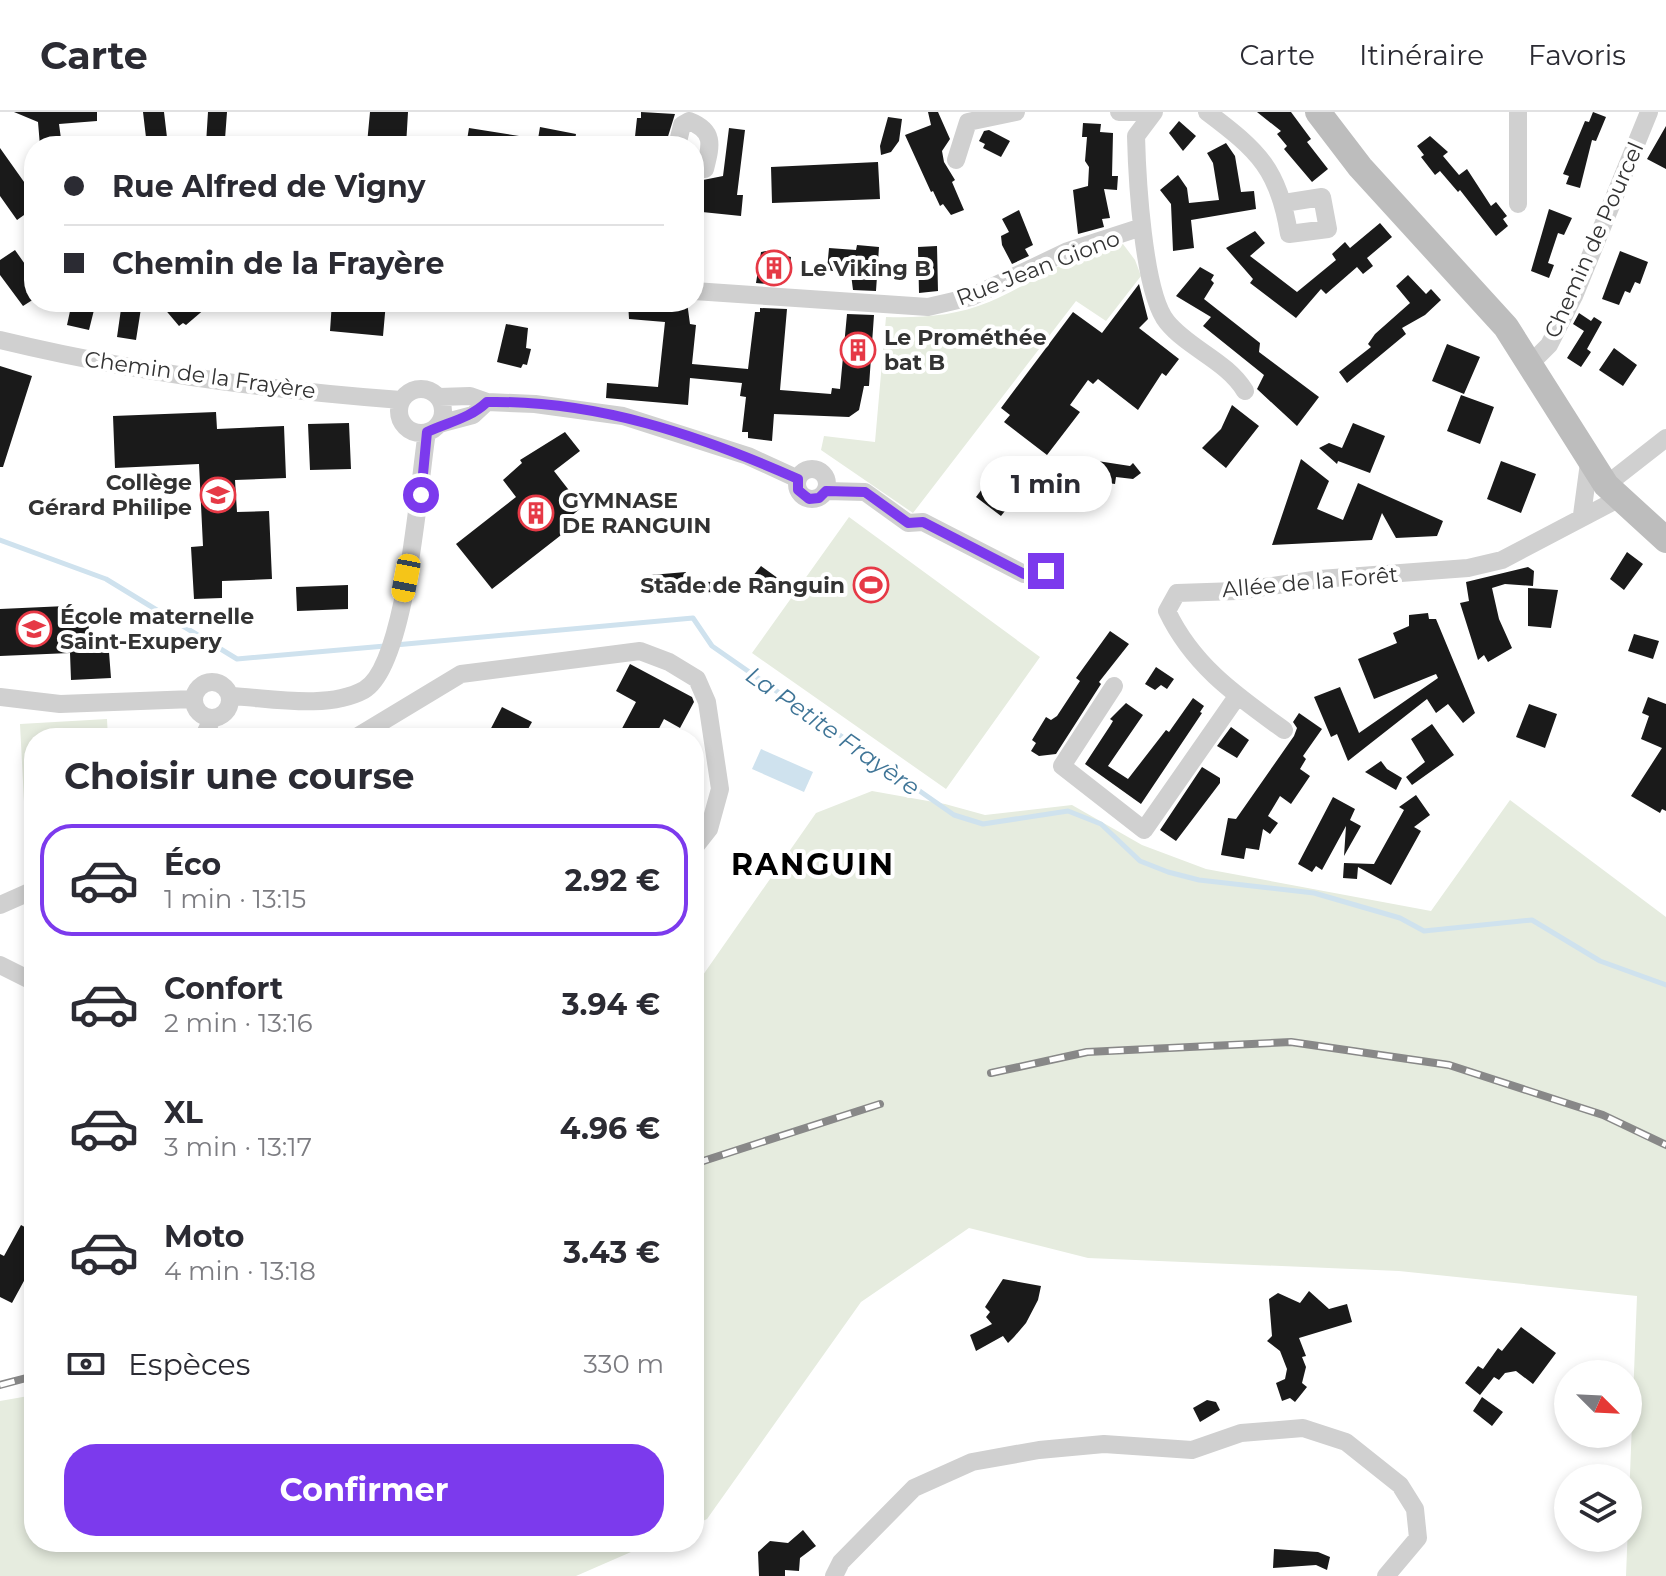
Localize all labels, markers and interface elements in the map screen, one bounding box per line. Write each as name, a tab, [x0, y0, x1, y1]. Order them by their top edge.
text: Carte	[40, 32, 148, 79]
text: Carte	[1239, 38, 1315, 72]
text: Itinéraire	[1359, 38, 1484, 72]
text: Favoris	[1528, 38, 1626, 72]
street label: Chemin de Pourcel	[1539, 138, 1649, 342]
text: Rue Alfred de Vigny	[112, 168, 425, 205]
street label: Rue Jean Giono	[953, 224, 1123, 312]
text: Chemin de la Frayère	[112, 245, 444, 282]
building icon: Le Viking B	[755, 249, 793, 287]
place label: Le Viking B	[800, 255, 931, 282]
place label: Le Prométhée bat B	[884, 324, 1047, 376]
building icon: Le Prométhée bat B	[839, 331, 877, 369]
street label: Chemin de la Frayère	[83, 345, 317, 405]
callout: 1 min	[980, 455, 1112, 511]
text: 1 min	[1011, 468, 1081, 500]
place label: Collège Gérard Philipe	[28, 469, 192, 521]
school or university icon: Collège Gérard Philipe	[199, 476, 237, 514]
route start	[403, 477, 439, 513]
place label: GYMNASE DE RANGUIN	[562, 487, 711, 539]
building icon: GYMNASE DE RANGUIN	[517, 494, 555, 532]
car	[390, 552, 422, 604]
route end	[1028, 553, 1064, 589]
street label: Allée de la Forêt	[1221, 561, 1399, 603]
sports icon: Stade de Ranguin	[852, 566, 890, 604]
place label: Stade de Ranguin	[640, 572, 845, 599]
place label: École maternelle Saint-Exupery	[60, 603, 254, 655]
school or university icon: École maternelle Saint-Exupery	[15, 610, 53, 648]
water label: La Petite Frayère	[740, 660, 926, 802]
text: Choisir une course	[64, 754, 415, 798]
icon: car	[68, 844, 140, 916]
text: Éco	[164, 846, 221, 883]
district label: RANGUIN	[731, 846, 895, 883]
text: 2.92 €	[565, 862, 660, 899]
text: 1 min · 13:15	[164, 883, 306, 915]
icon: car	[68, 968, 140, 1040]
text: Confort	[164, 970, 283, 1007]
text: 3.94 €	[562, 986, 660, 1023]
text: 2 min · 13:16	[164, 1007, 313, 1039]
icon: car	[68, 1092, 140, 1164]
text: XL	[164, 1094, 203, 1131]
text: 4.96 €	[560, 1110, 660, 1147]
text: 3 min · 13:17	[164, 1131, 312, 1163]
icon: car	[68, 1216, 140, 1288]
text: Moto	[164, 1218, 245, 1255]
text: 3.43 €	[563, 1234, 660, 1271]
text: 4 min · 13:18	[164, 1255, 316, 1287]
icon: cash	[64, 1342, 108, 1386]
text: Espèces	[128, 1346, 250, 1383]
text: 330 m	[583, 1348, 664, 1380]
north arrow	[1554, 1360, 1642, 1448]
map controls	[1554, 1360, 1642, 1552]
button: Confirmer	[64, 1444, 664, 1536]
button: layers	[1554, 1464, 1642, 1552]

